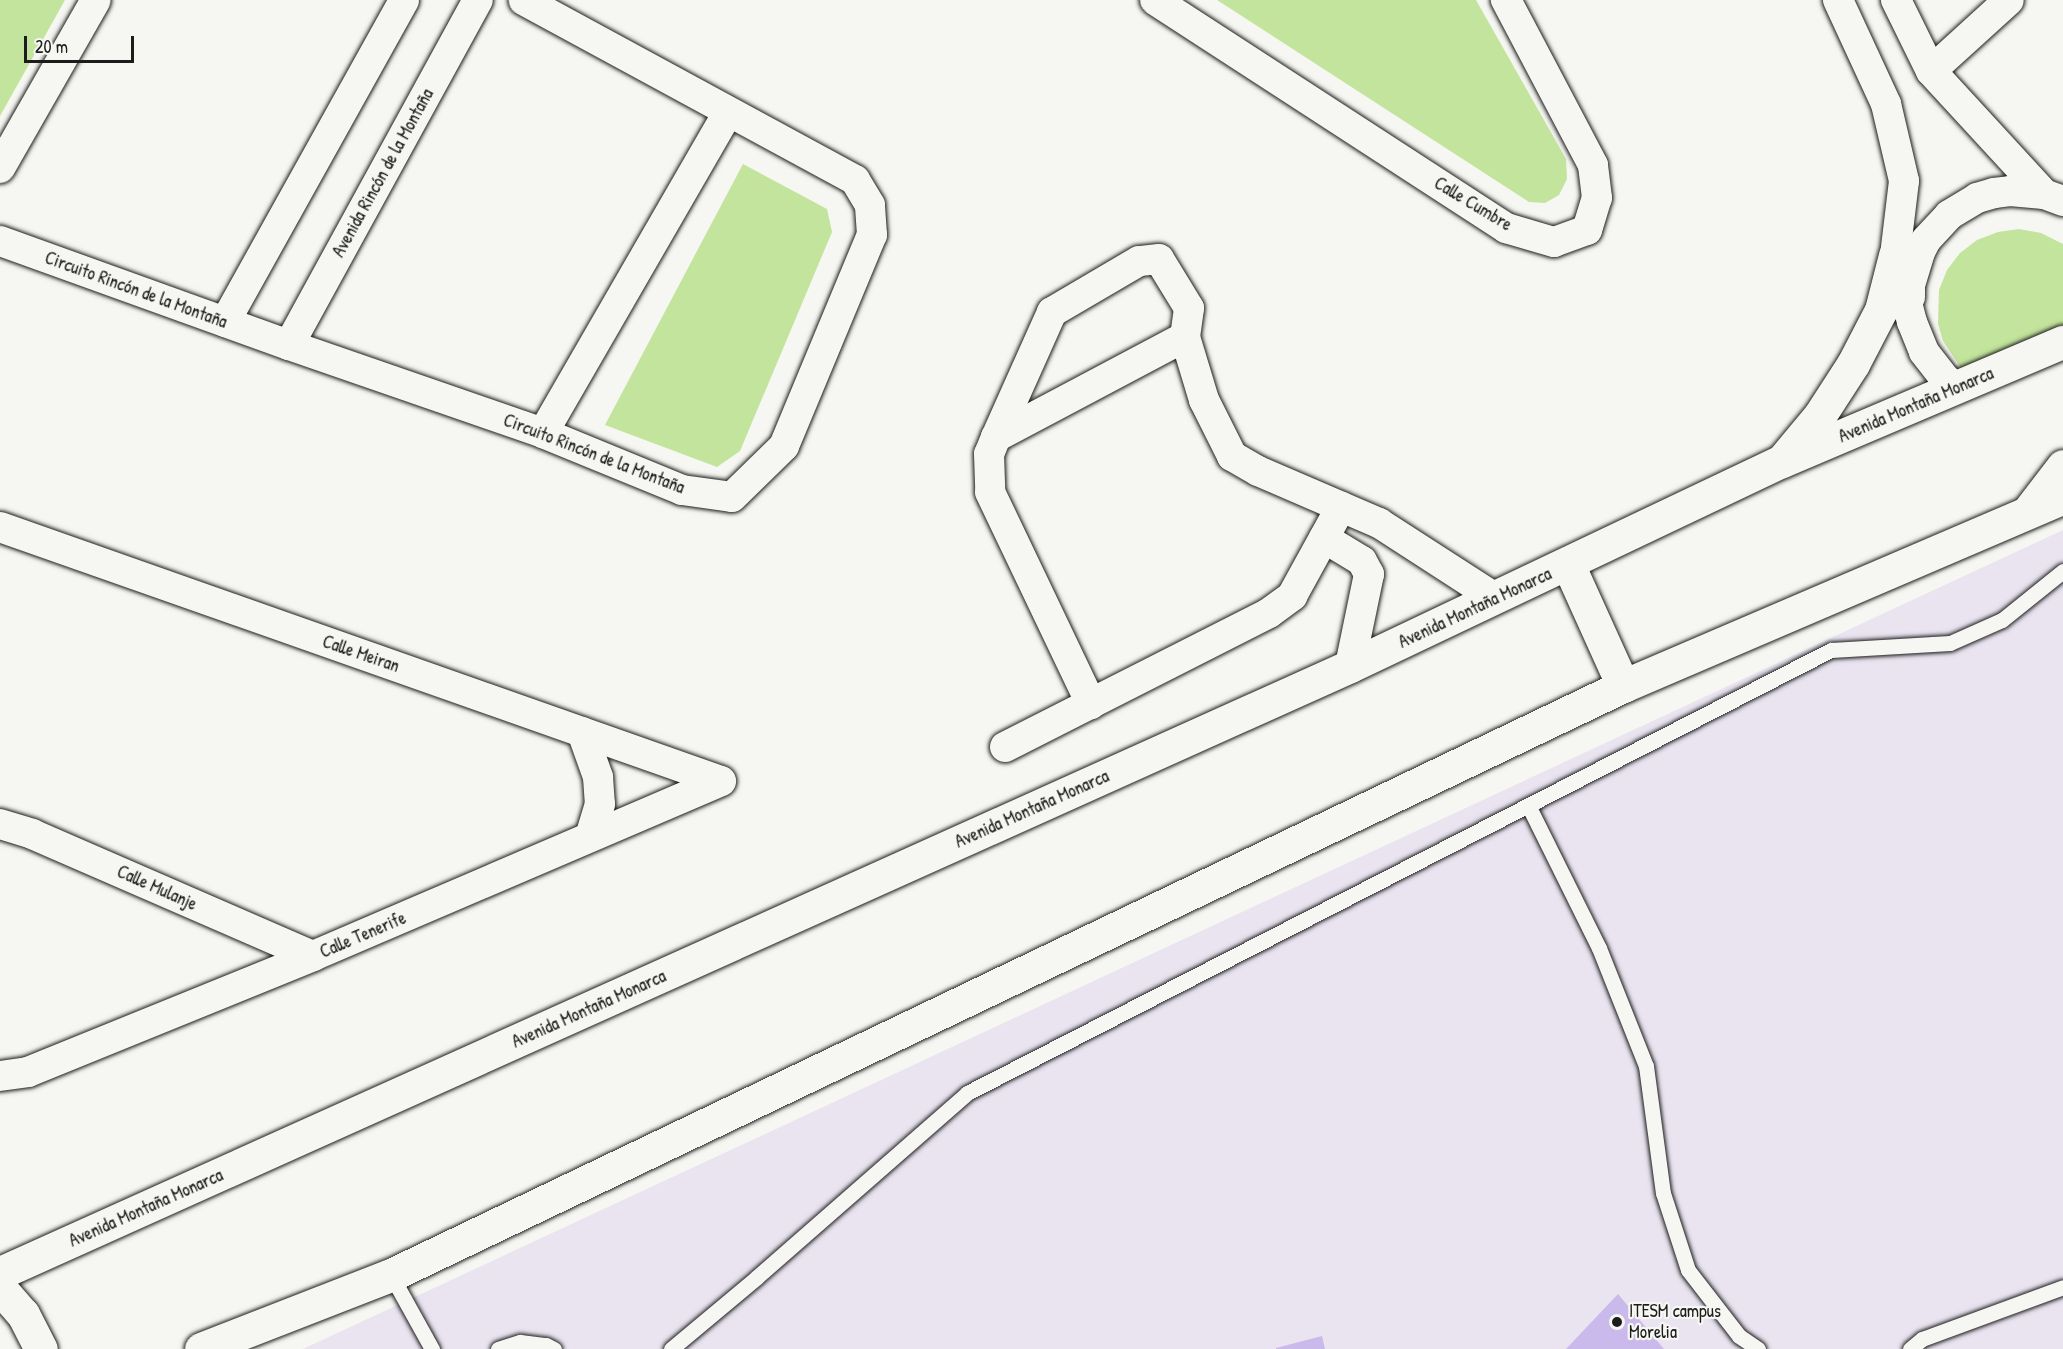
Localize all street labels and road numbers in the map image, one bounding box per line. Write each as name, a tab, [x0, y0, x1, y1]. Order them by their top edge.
street label: Avenida Rincón de la Montaña	[328, 85, 438, 261]
street label: Calle Cumbre	[1430, 172, 1516, 236]
street label: Circuito Rincón de la Montaña	[42, 247, 230, 333]
street label: Avenida Montaña Monarca	[1835, 363, 1997, 447]
street label: Circuito Rincón de la Montaña	[500, 409, 688, 499]
street label: Avenida Montaña Monarca	[1395, 563, 1555, 653]
street label: Calle Meiran	[320, 631, 402, 677]
street label: Avenida Montaña Monarca	[952, 765, 1112, 853]
street label: Calle Mulanje	[114, 861, 200, 915]
street label: Calle Tenerife	[317, 907, 409, 963]
street label: Avenida Montaña Monarca	[509, 965, 669, 1053]
street label: Avenida Montaña Monarca	[66, 1164, 226, 1252]

